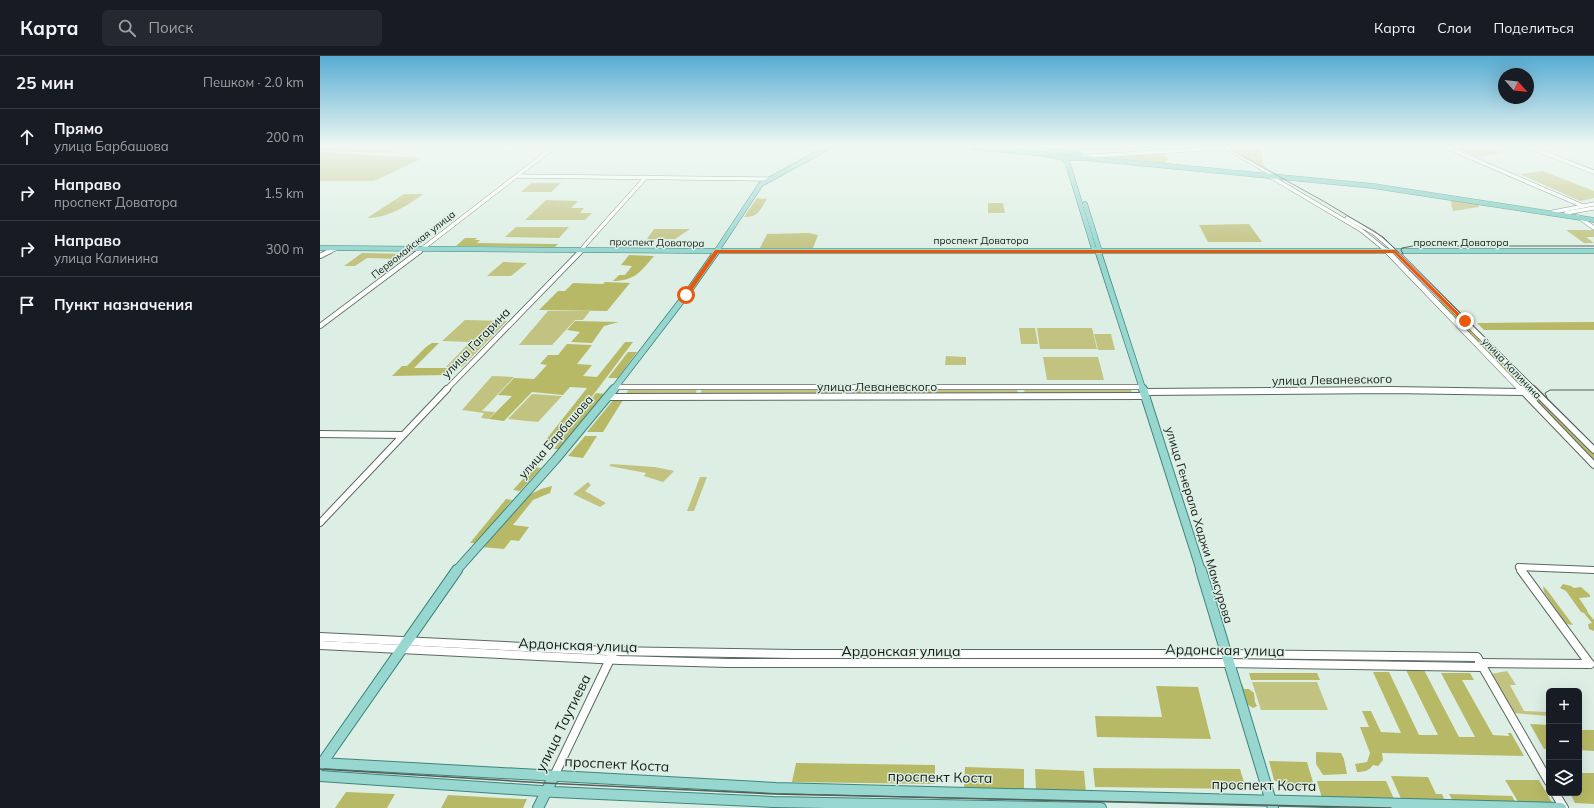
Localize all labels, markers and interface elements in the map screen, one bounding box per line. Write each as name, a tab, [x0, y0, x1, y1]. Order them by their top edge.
search box	[102, 10, 382, 46]
text: Карта	[20, 16, 78, 40]
icon: search	[116, 17, 138, 39]
text: Поиск	[148, 18, 193, 37]
text: Карта	[1374, 19, 1415, 37]
text: Слои	[1437, 19, 1472, 37]
text: Поделиться	[1494, 19, 1574, 37]
north arrow	[1498, 68, 1534, 104]
text: 25 мин	[16, 72, 74, 93]
text: Пешком · 2.0 km	[203, 74, 304, 90]
text: Прямо	[54, 119, 103, 138]
icon: ahead	[16, 126, 38, 148]
text: 200 m	[266, 129, 304, 145]
text: улица Барбашова	[54, 138, 169, 154]
text: Направо	[54, 175, 121, 194]
icon: right	[16, 182, 38, 204]
text: 1.5 km	[264, 185, 304, 201]
text: проспект Доватора	[54, 194, 178, 210]
street label: Первомайская улица	[369, 207, 458, 281]
text: Направо	[54, 231, 121, 250]
street label: проспект Доватора	[934, 234, 1029, 247]
street label: проспект Доватора	[609, 235, 705, 250]
street label: проспект Доватора	[1414, 236, 1509, 249]
icon: right	[16, 238, 38, 260]
text: 300 m	[266, 241, 304, 257]
text: улица Калинина	[54, 250, 158, 266]
route start	[677, 286, 695, 304]
icon: arrive	[16, 294, 38, 316]
text: Пункт назначения	[54, 295, 193, 314]
street label: улица Гагарина	[438, 304, 513, 381]
route end	[1456, 312, 1474, 330]
street label: улица Калинина	[1479, 335, 1544, 402]
street label: улица Леваневского	[1272, 371, 1392, 388]
street label: улица Леваневского	[817, 379, 937, 394]
street label: улица Барбашова	[515, 392, 596, 482]
street label: улица Генерала Хаджи Мамсурова	[1162, 425, 1237, 625]
street label: Ардонская улица	[518, 634, 638, 656]
street label: Ардонская улица	[1165, 640, 1285, 660]
street label: Ардонская улица	[841, 642, 961, 660]
street label: улица Таутиева	[531, 671, 595, 775]
map controls	[1546, 688, 1582, 796]
button: +	[1546, 688, 1582, 724]
button: −	[1546, 724, 1582, 760]
street label: проспект Коста	[564, 752, 670, 776]
button: layers	[1546, 760, 1582, 796]
street label: проспект Коста	[887, 767, 993, 787]
street label: проспект Коста	[1211, 775, 1317, 795]

